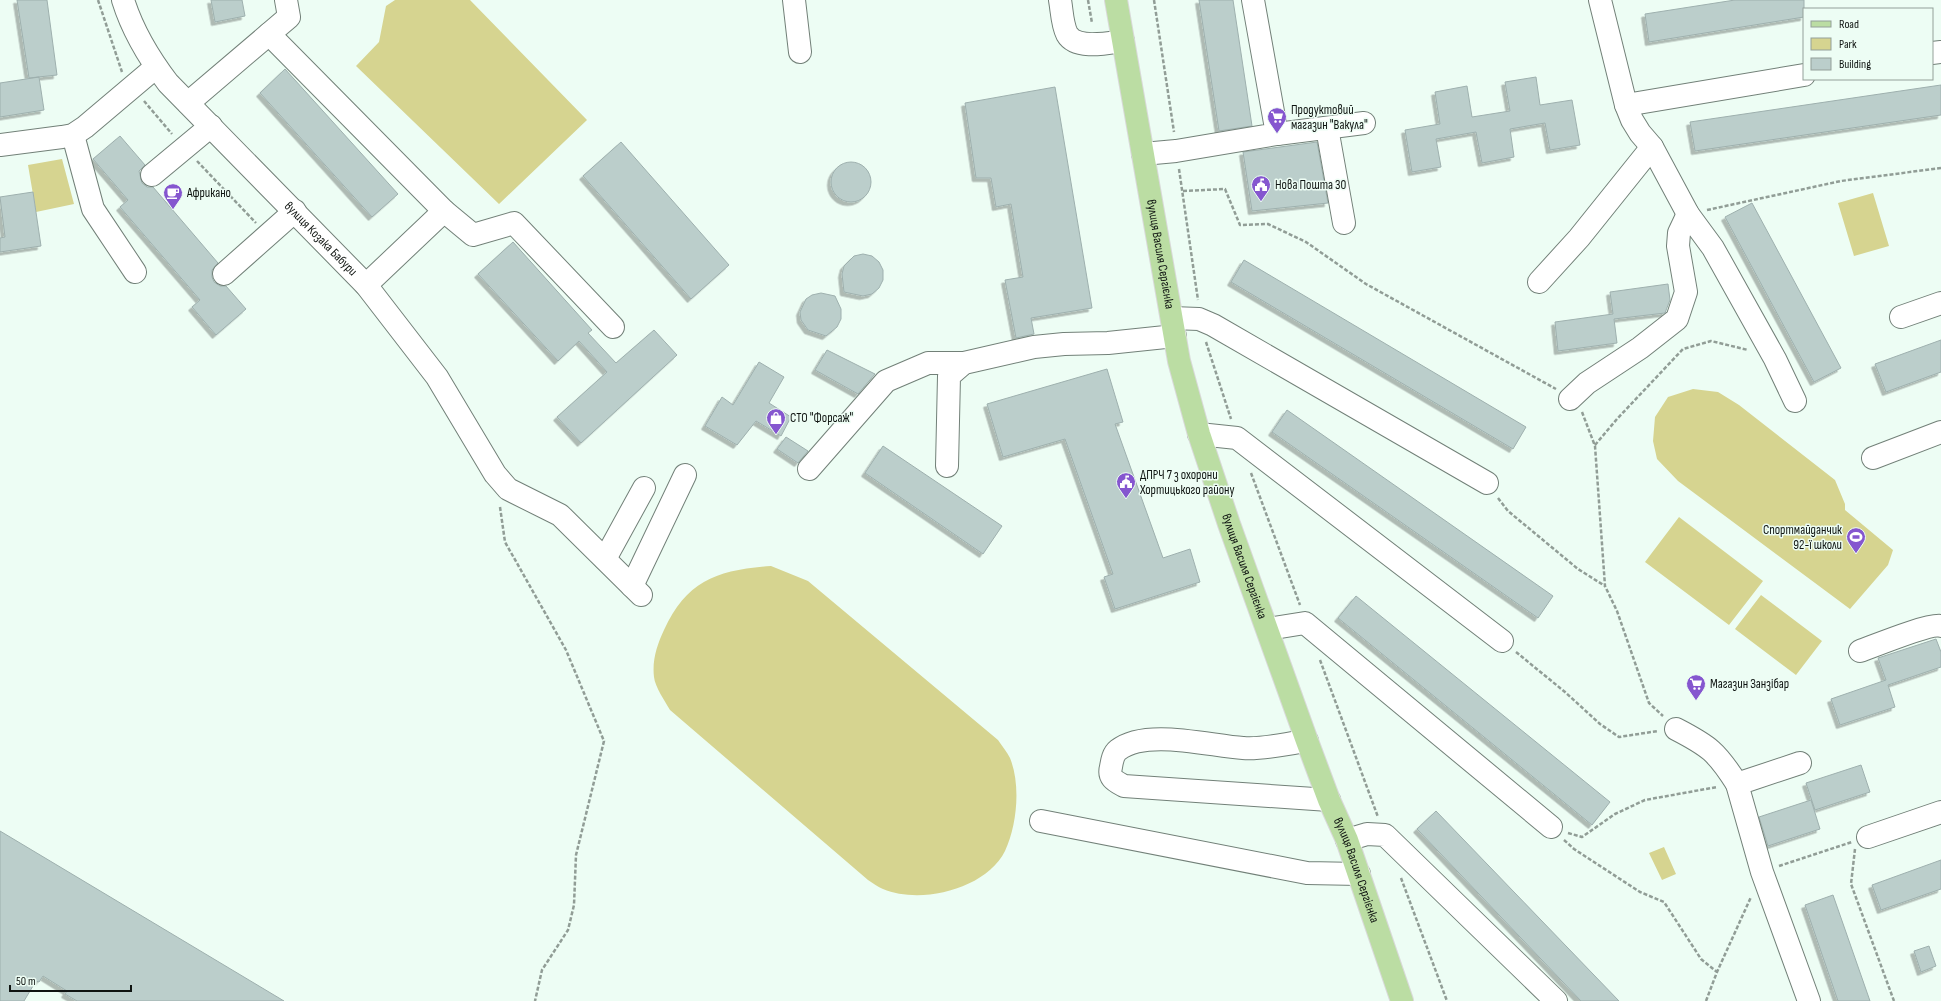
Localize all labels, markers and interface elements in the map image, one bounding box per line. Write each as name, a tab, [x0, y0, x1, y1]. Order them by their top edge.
legend	[1803, 8, 1933, 80]
text: Road	[1839, 17, 1859, 32]
text: Park	[1839, 37, 1857, 52]
text: Building	[1839, 57, 1871, 72]
place label: Продуктовий магазин "Вакула"	[1291, 102, 1368, 133]
supermarket icon: Продуктовий магазин "Вакула"	[1266, 106, 1288, 134]
public building icon: Нова Пошта 30	[1250, 174, 1272, 202]
place label: Нова Пошта 30	[1275, 177, 1347, 193]
cafe icon: Африкано	[162, 182, 184, 210]
place label: Африкано	[186, 185, 231, 201]
street label: вулиця Козака Бабури	[281, 198, 361, 279]
street label: вулиця Василя Сергієнка	[1143, 198, 1178, 310]
shop icon: СТО "Форсаж"	[765, 407, 787, 435]
place label: СТО "Форсаж"	[790, 410, 854, 426]
place label: ДПРЧ 7 з охорони Хортицького району	[1139, 467, 1234, 498]
public building icon: ДПРЧ 7 з охорони Хортицького району	[1115, 471, 1137, 499]
street label: вулиця Василя Сергієнка	[1218, 512, 1270, 621]
place label: Спортмайданчик 92-ї школи	[1763, 522, 1842, 553]
sports icon: Спортмайданчик 92-ї школи	[1845, 526, 1867, 554]
supermarket icon: Магазин Занзібар	[1685, 673, 1707, 701]
place label: Магазин Занзібар	[1710, 676, 1789, 692]
street label: вулиця Василя Сергієнка	[1330, 815, 1383, 925]
scale bar	[10, 967, 131, 993]
text: 50 m	[16, 974, 36, 989]

